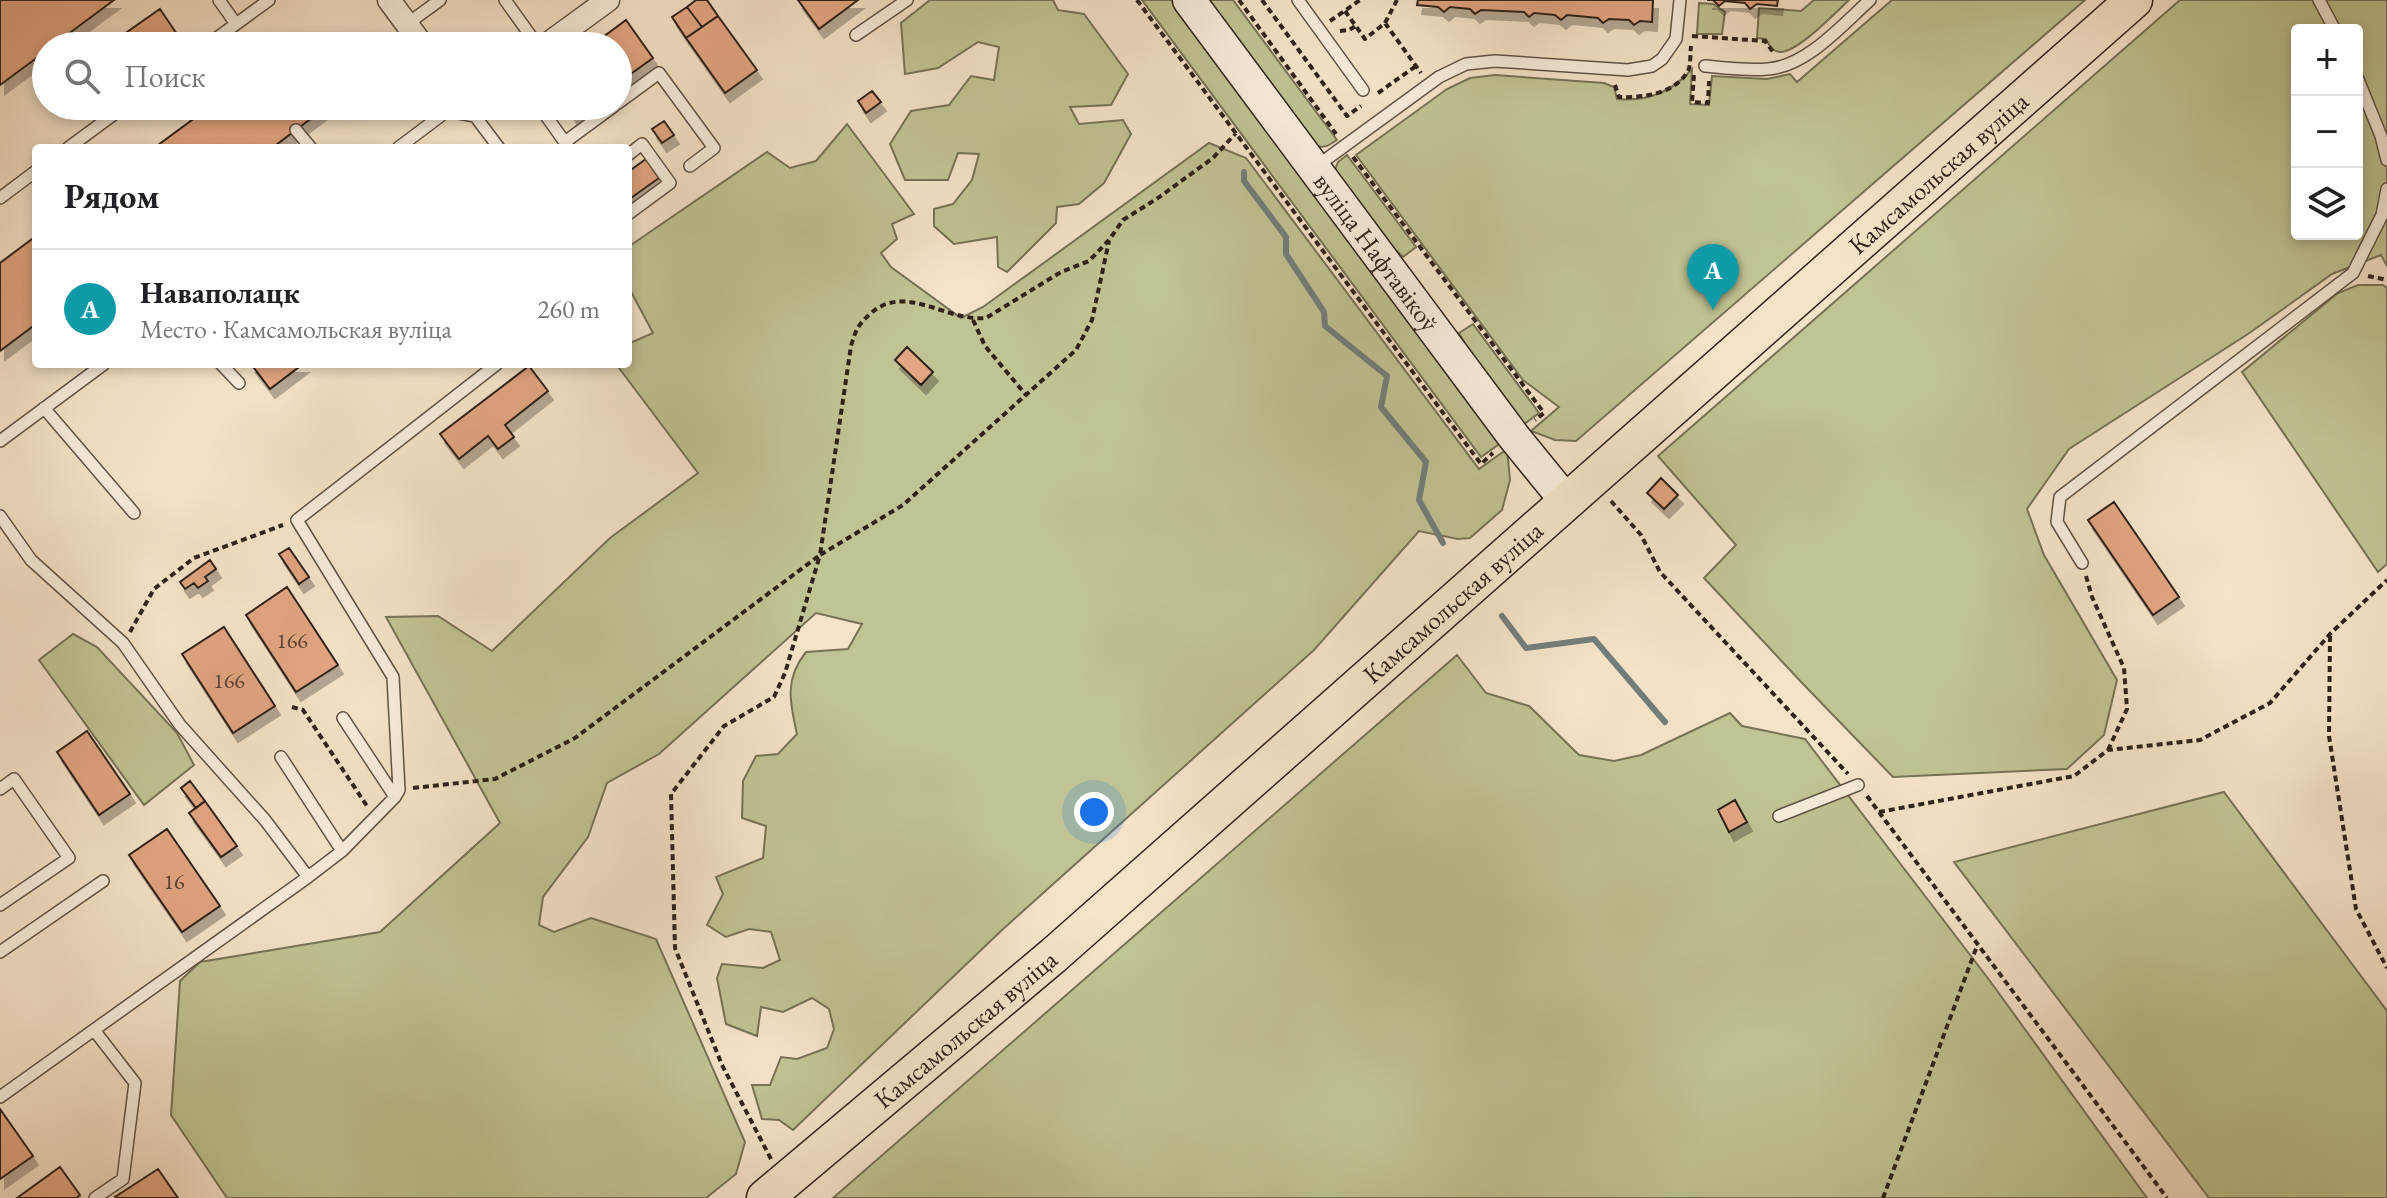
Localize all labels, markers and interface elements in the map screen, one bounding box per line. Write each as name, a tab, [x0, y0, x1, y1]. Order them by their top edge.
map controls	[2291, 24, 2363, 240]
button: +	[2291, 24, 2363, 96]
search box	[32, 32, 632, 120]
icon: search	[60, 54, 104, 98]
text: Поиск	[124, 57, 206, 96]
street label: Камсамольская вуліца	[1841, 84, 2036, 262]
button: −	[2291, 96, 2363, 168]
street label: вуліца Нафтавікоў	[1306, 166, 1447, 339]
button: layers	[2291, 168, 2363, 240]
text: Рядом	[64, 174, 159, 218]
pin: A	[1687, 244, 1739, 310]
text: Наваполацк	[140, 273, 300, 312]
text: A	[81, 292, 99, 326]
text: 260 m	[537, 292, 600, 326]
text: Место · Камсамольская вуліца	[140, 312, 452, 346]
street label: Камсамольская вуліца	[1356, 513, 1551, 691]
house number: 166	[276, 626, 308, 655]
house number: 166	[213, 666, 245, 695]
your location	[1074, 792, 1114, 832]
house number: 16	[163, 867, 185, 896]
street label: Камсамольская вуліца	[867, 942, 1065, 1116]

